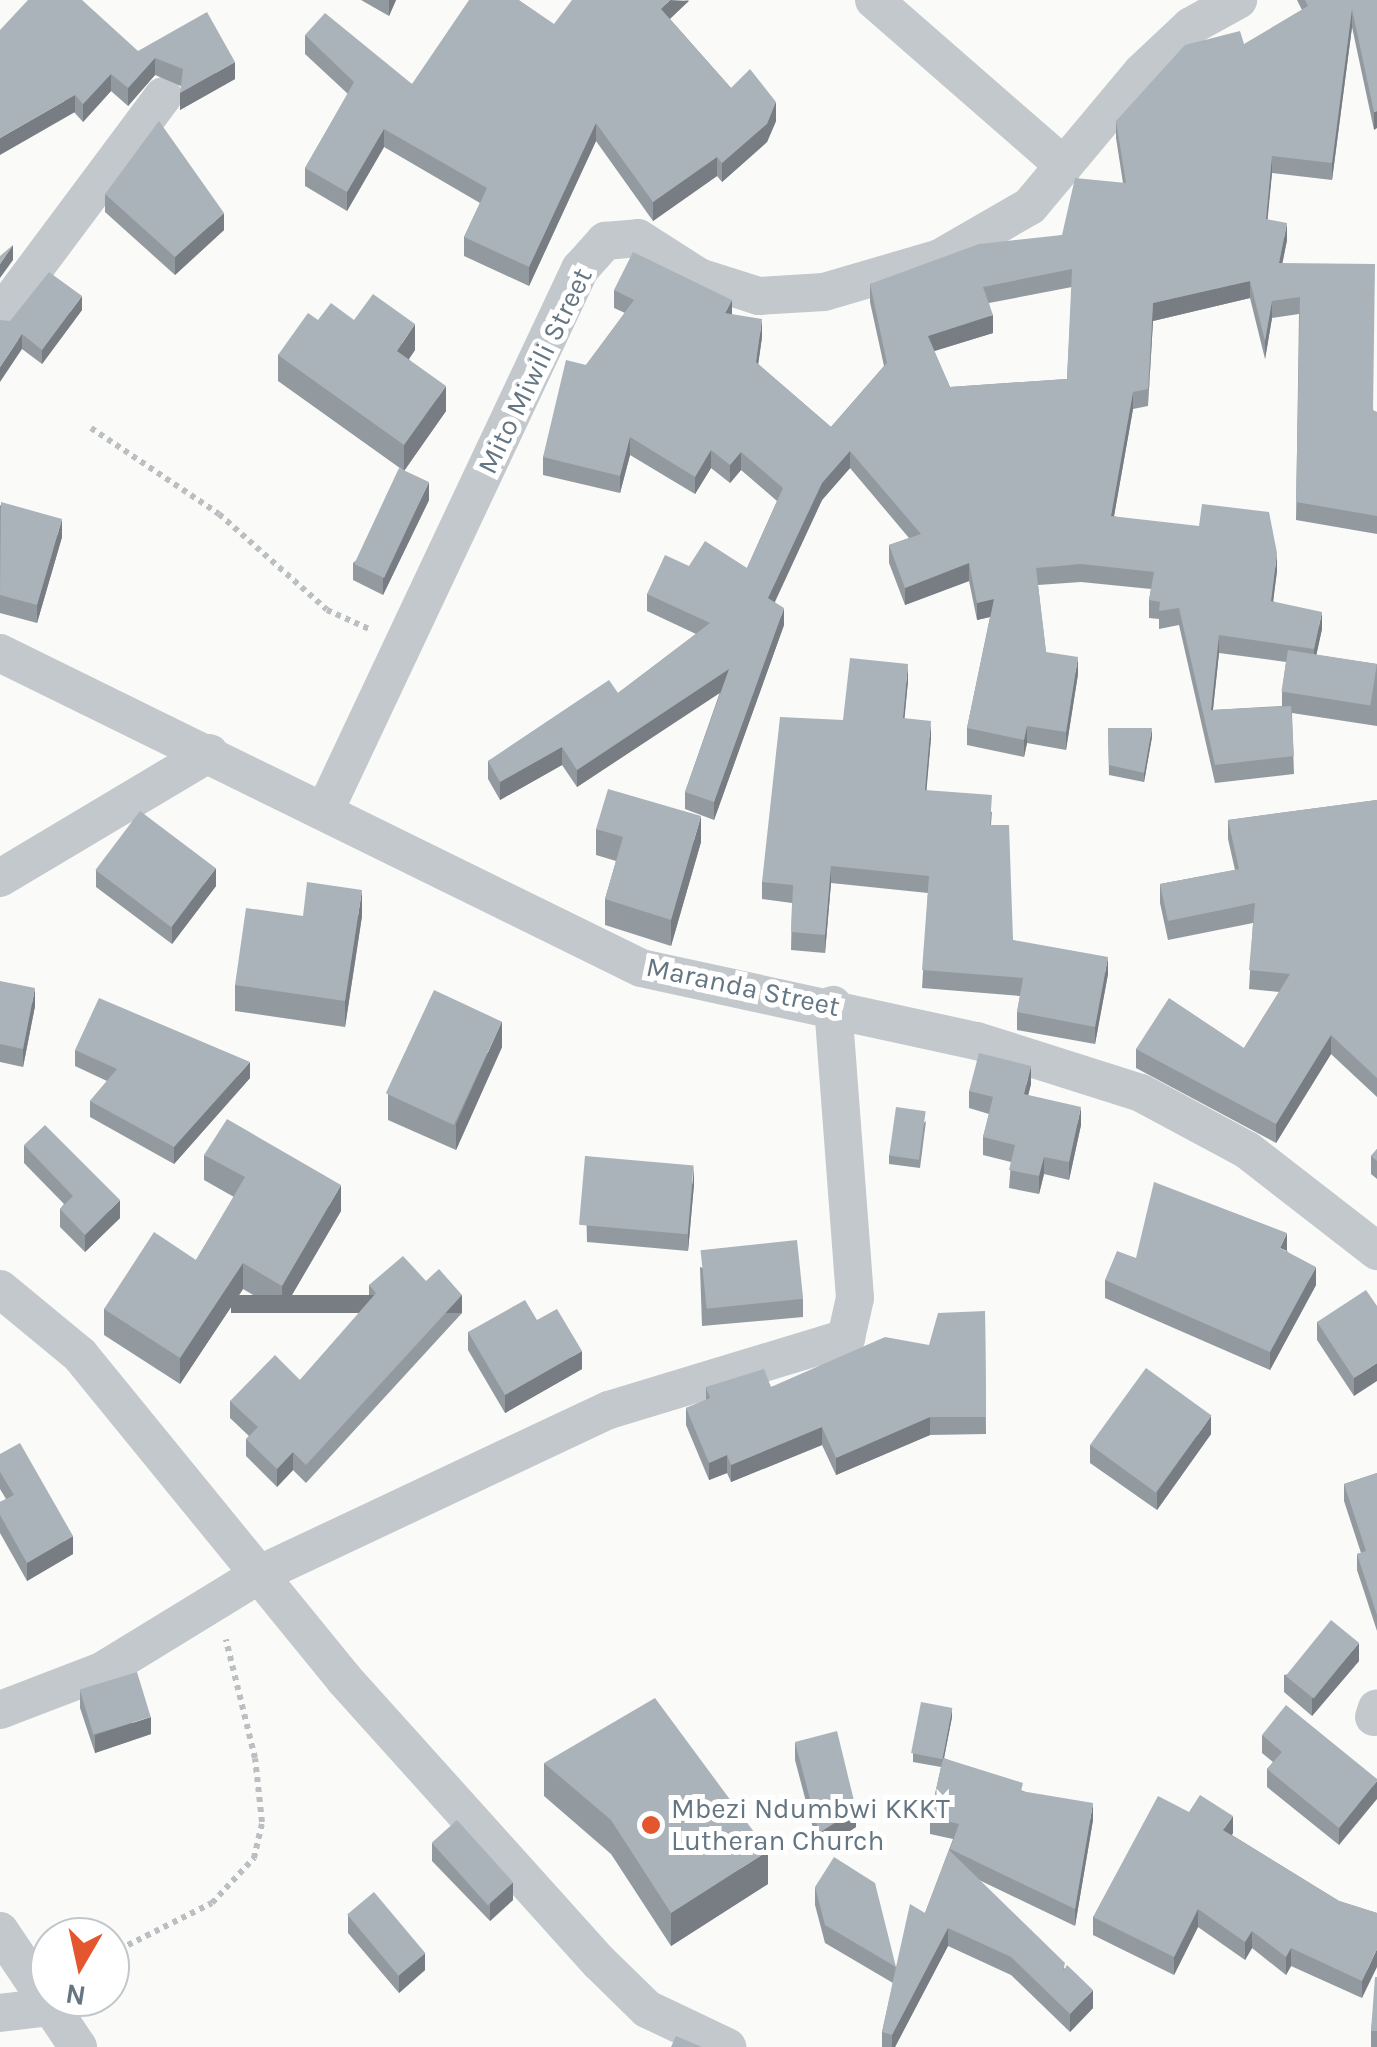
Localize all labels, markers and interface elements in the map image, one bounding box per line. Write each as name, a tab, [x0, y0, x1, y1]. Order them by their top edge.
street label: Mito Miwili Street	[471, 263, 599, 479]
street label: Maranda Street	[643, 950, 843, 1024]
place label: Mbezi Ndumbwi KKKT Lutheran Church	[671, 1792, 950, 1858]
marker: Mbezi Ndumbwi KKKT Lutheran Church	[640, 1814, 662, 1836]
north arrow	[30, 1917, 130, 2017]
text: N	[63, 1977, 88, 2013]

